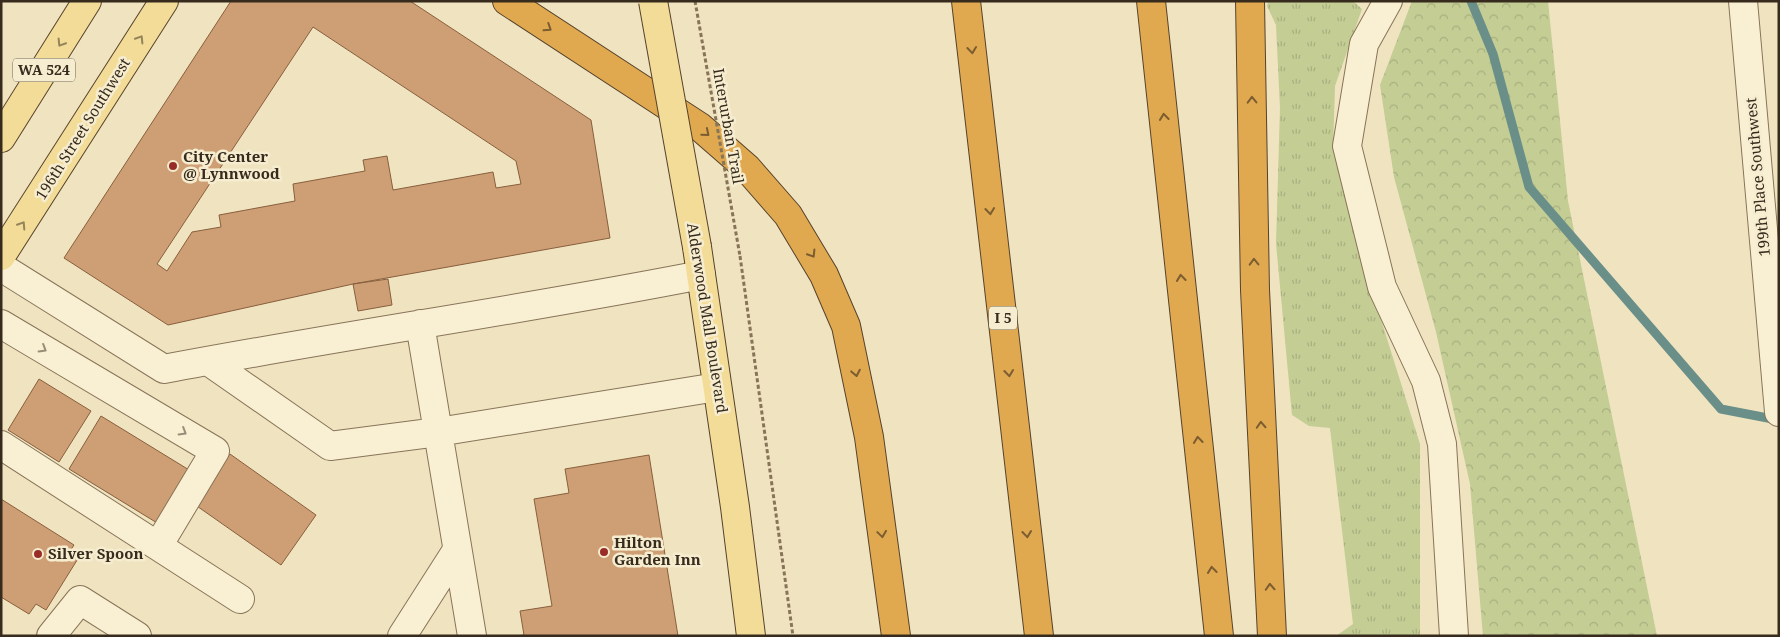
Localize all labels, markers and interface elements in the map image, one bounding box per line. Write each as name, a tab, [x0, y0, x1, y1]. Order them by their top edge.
one-way arrow	[542, 22, 552, 31]
one-way arrow	[134, 36, 143, 45]
one-way arrow	[58, 37, 68, 46]
one-way arrow	[966, 46, 977, 54]
street label: 196th Street Southwest	[30, 54, 134, 203]
road number: WA 524	[13, 58, 75, 82]
street label: Interurban Trail	[709, 66, 749, 186]
one-way arrow	[1247, 96, 1257, 104]
street label: 199th Place Southwest	[1740, 97, 1774, 257]
one-way arrow	[1159, 112, 1170, 120]
one-way arrow	[700, 127, 709, 135]
place label: City Center @ Lynnwood	[183, 146, 280, 183]
marker: City Center @ Lynnwood	[167, 160, 179, 172]
one-way arrow	[984, 207, 995, 215]
one-way arrow	[15, 221, 25, 230]
street label: Alderwood Mall Boulevard	[683, 221, 733, 415]
one-way arrow	[805, 249, 815, 258]
one-way arrow	[1249, 258, 1259, 266]
one-way arrow	[1176, 274, 1187, 282]
road number: I 5	[989, 306, 1017, 330]
one-way arrow	[38, 342, 47, 352]
one-way arrow	[850, 369, 861, 378]
one-way arrow	[1003, 369, 1014, 377]
one-way arrow	[1256, 421, 1267, 429]
one-way arrow	[177, 425, 186, 435]
one-way arrow	[1193, 436, 1204, 444]
one-way arrow	[876, 530, 887, 538]
one-way arrow	[1021, 530, 1032, 538]
place label: Hilton Garden Inn	[614, 532, 701, 569]
place label: Silver Spoon	[48, 543, 143, 563]
marker: Hilton Garden Inn	[598, 546, 610, 558]
marker: Silver Spoon	[32, 548, 44, 560]
one-way arrow	[1207, 566, 1218, 574]
one-way arrow	[1264, 583, 1275, 591]

